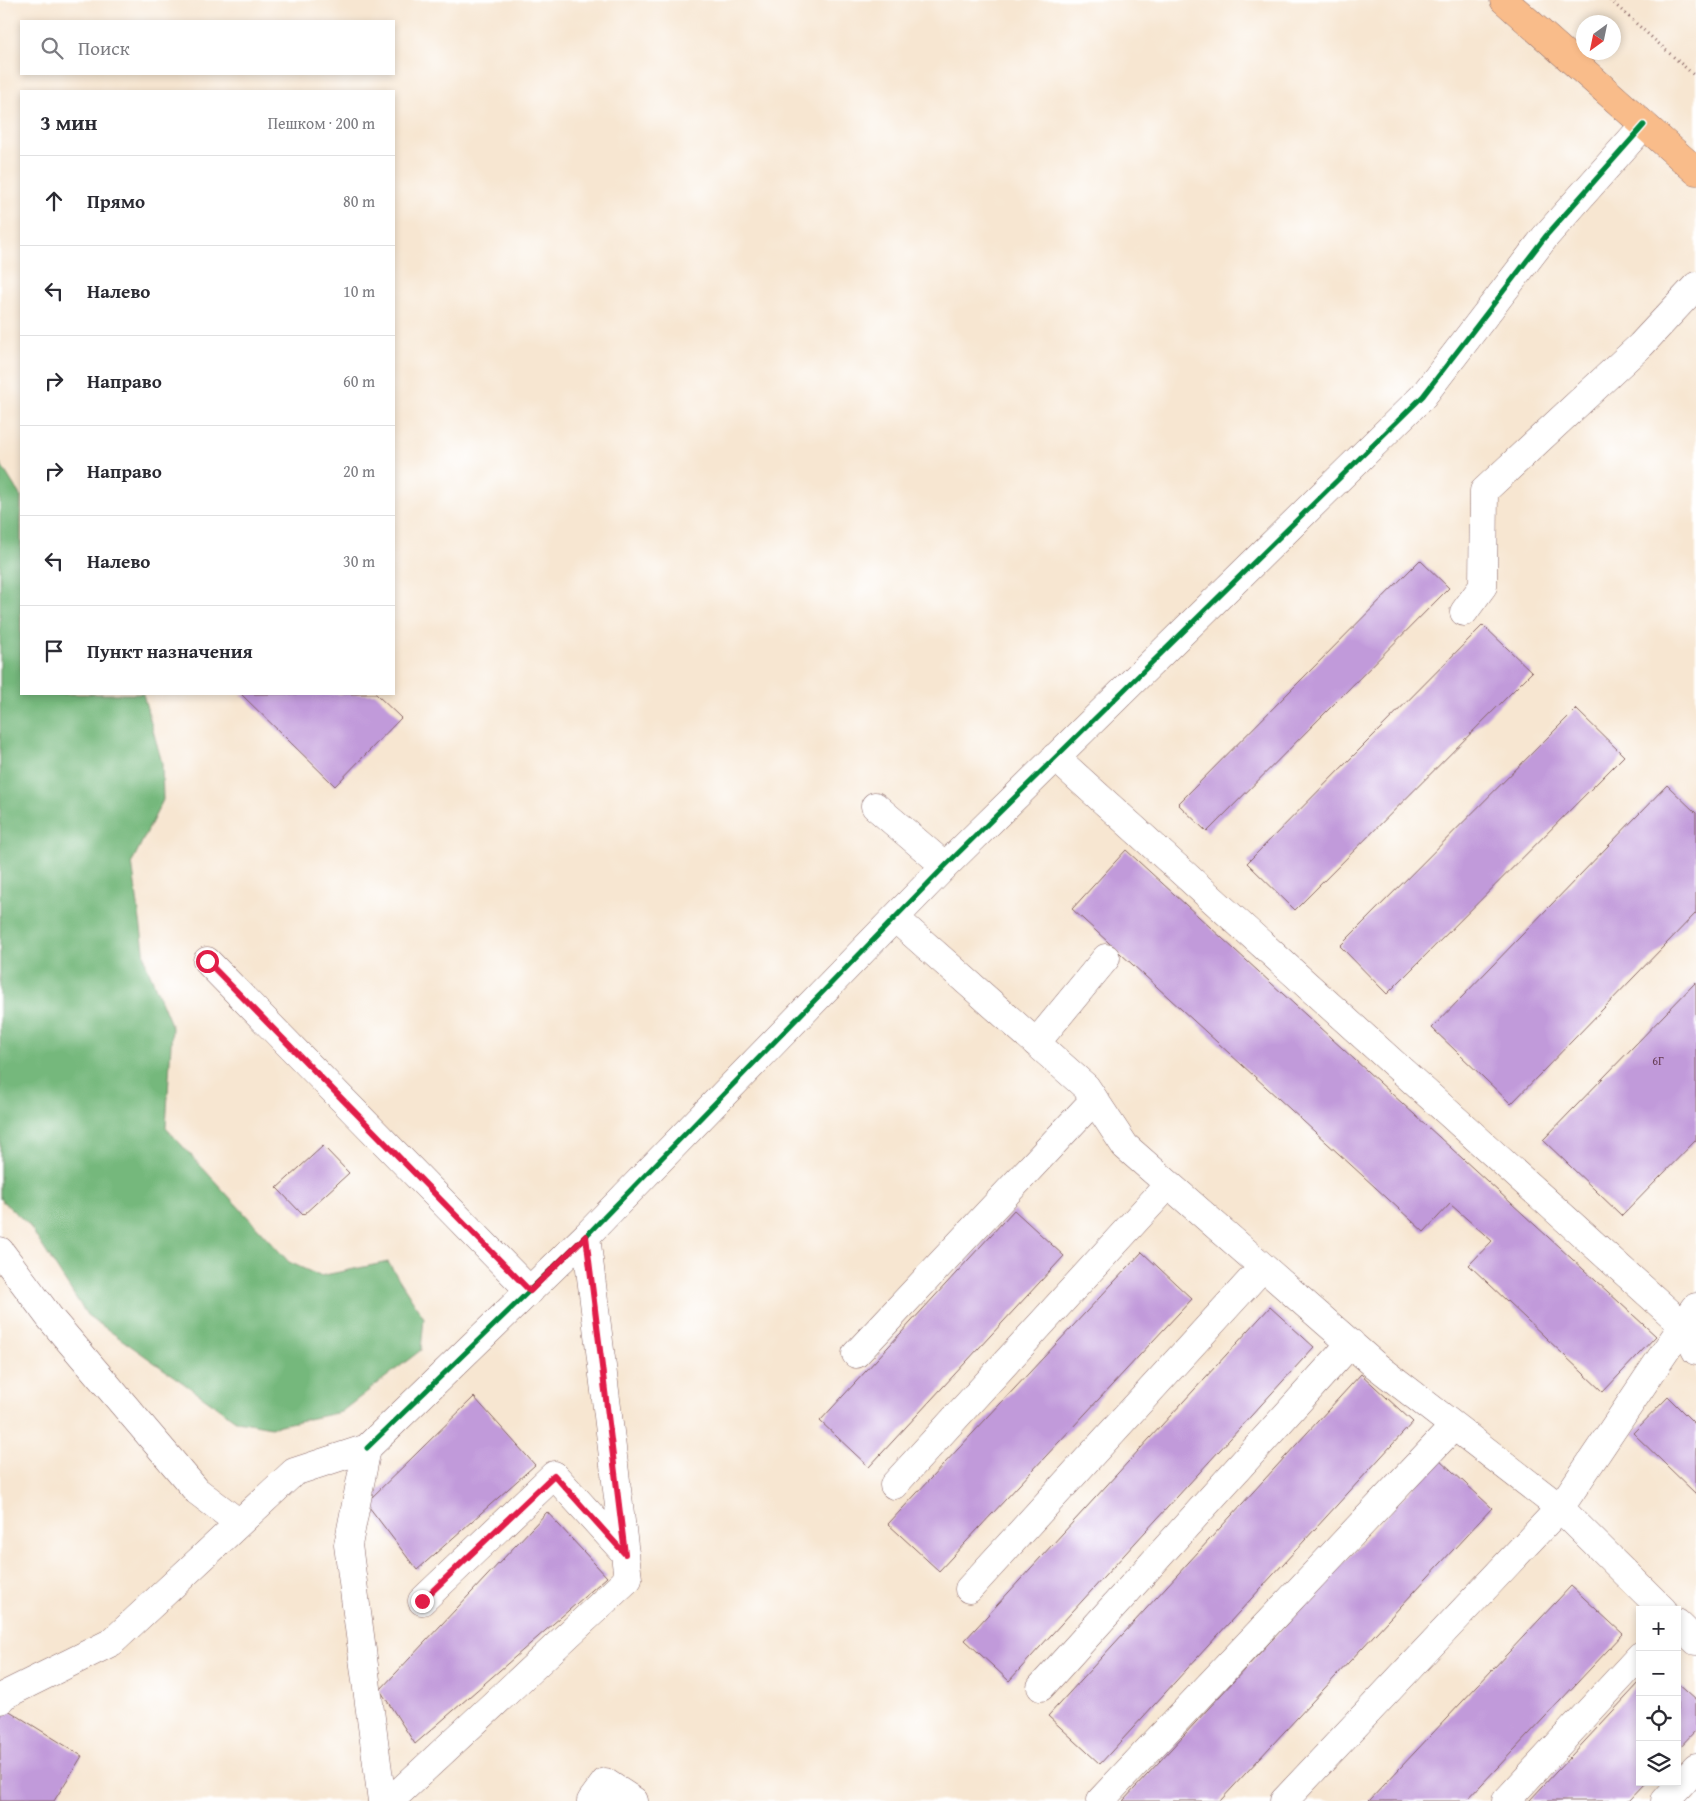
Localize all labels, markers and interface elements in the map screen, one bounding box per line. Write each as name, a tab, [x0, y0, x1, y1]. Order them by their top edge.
north arrow	[1576, 15, 1621, 60]
search box	[20, 20, 395, 75]
icon: search	[38, 34, 66, 62]
text: Поиск	[78, 34, 130, 62]
text: 3 мин	[40, 107, 97, 138]
text: Пешком · 200 m	[268, 111, 375, 135]
icon: ahead	[40, 187, 68, 215]
text: Прямо	[87, 187, 145, 215]
text: 80 m	[343, 189, 375, 213]
icon: left	[40, 277, 68, 305]
text: Налево	[87, 277, 150, 305]
text: 10 m	[343, 279, 375, 303]
icon: right	[40, 367, 68, 395]
text: Направо	[87, 367, 162, 395]
text: 60 m	[343, 369, 375, 393]
icon: right	[40, 457, 68, 485]
text: Направо	[87, 457, 162, 485]
text: 20 m	[343, 459, 375, 483]
icon: left	[40, 547, 68, 575]
text: Налево	[87, 547, 150, 575]
text: 30 m	[343, 549, 375, 573]
icon: arrive	[40, 637, 68, 665]
text: Пункт назначения	[87, 637, 253, 665]
route start	[196, 950, 219, 973]
house number: 6Г	[1652, 1052, 1664, 1069]
route end	[411, 1590, 434, 1613]
map controls	[1636, 1606, 1681, 1786]
button: +	[1636, 1606, 1681, 1651]
button: −	[1636, 1651, 1681, 1696]
button: locate	[1636, 1696, 1681, 1741]
button: layers	[1636, 1741, 1681, 1786]

